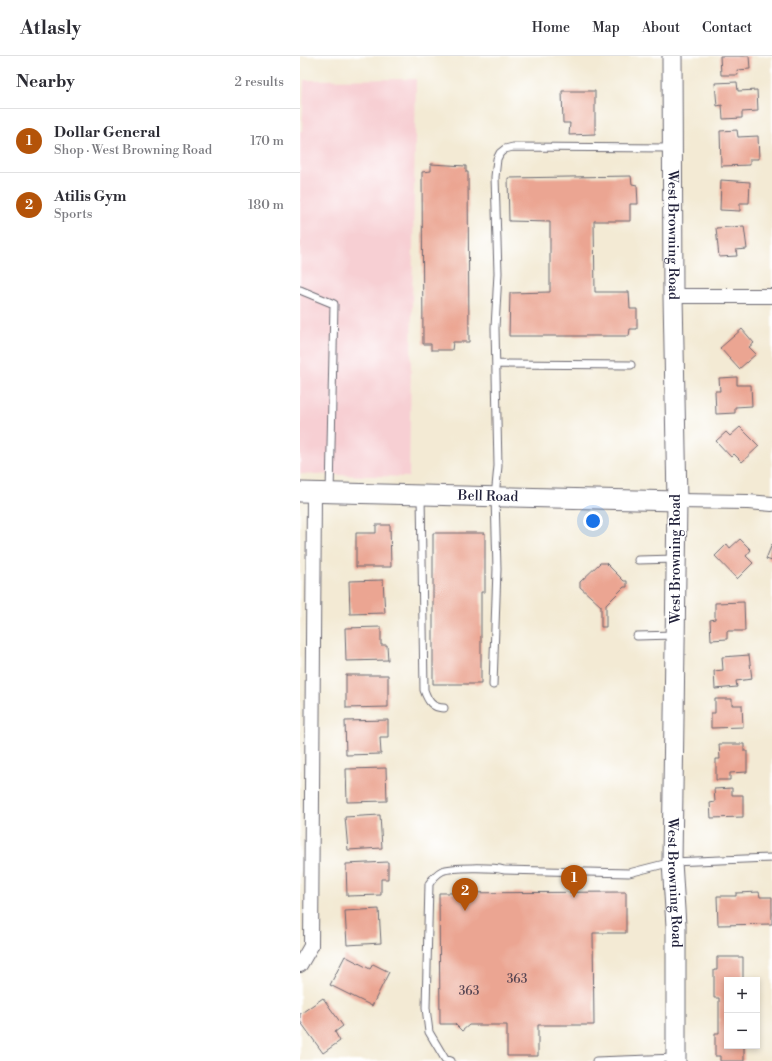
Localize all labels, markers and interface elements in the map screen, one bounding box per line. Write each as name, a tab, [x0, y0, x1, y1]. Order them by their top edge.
text: Atlasly	[20, 16, 81, 40]
text: Home	[532, 19, 570, 37]
text: Map	[592, 19, 620, 37]
text: About	[642, 19, 680, 37]
text: Contact	[702, 19, 752, 37]
text: Nearby	[16, 71, 75, 93]
text: 2 results	[235, 74, 284, 90]
text: Dollar General	[54, 123, 160, 142]
text: 1	[26, 133, 32, 149]
text: 170 m	[250, 133, 284, 149]
text: Shop · West Browning Road	[54, 142, 212, 158]
street label: West Browning Road	[663, 169, 682, 300]
text: Atilis Gym	[54, 187, 126, 206]
text: 2	[25, 197, 33, 213]
text: 180 m	[248, 197, 284, 213]
text: Sports	[54, 206, 93, 222]
street label: Bell Road	[456, 487, 519, 506]
street label: West Browning Road	[667, 494, 685, 625]
your location	[583, 511, 603, 531]
street label: West Browning Road	[663, 817, 685, 948]
pin: 1	[561, 865, 587, 898]
pin: 2	[452, 878, 478, 911]
house number: 363	[507, 972, 528, 987]
map controls	[724, 977, 760, 1049]
button: +	[724, 977, 760, 1013]
house number: 363	[459, 984, 480, 999]
button: −	[724, 1013, 760, 1049]

